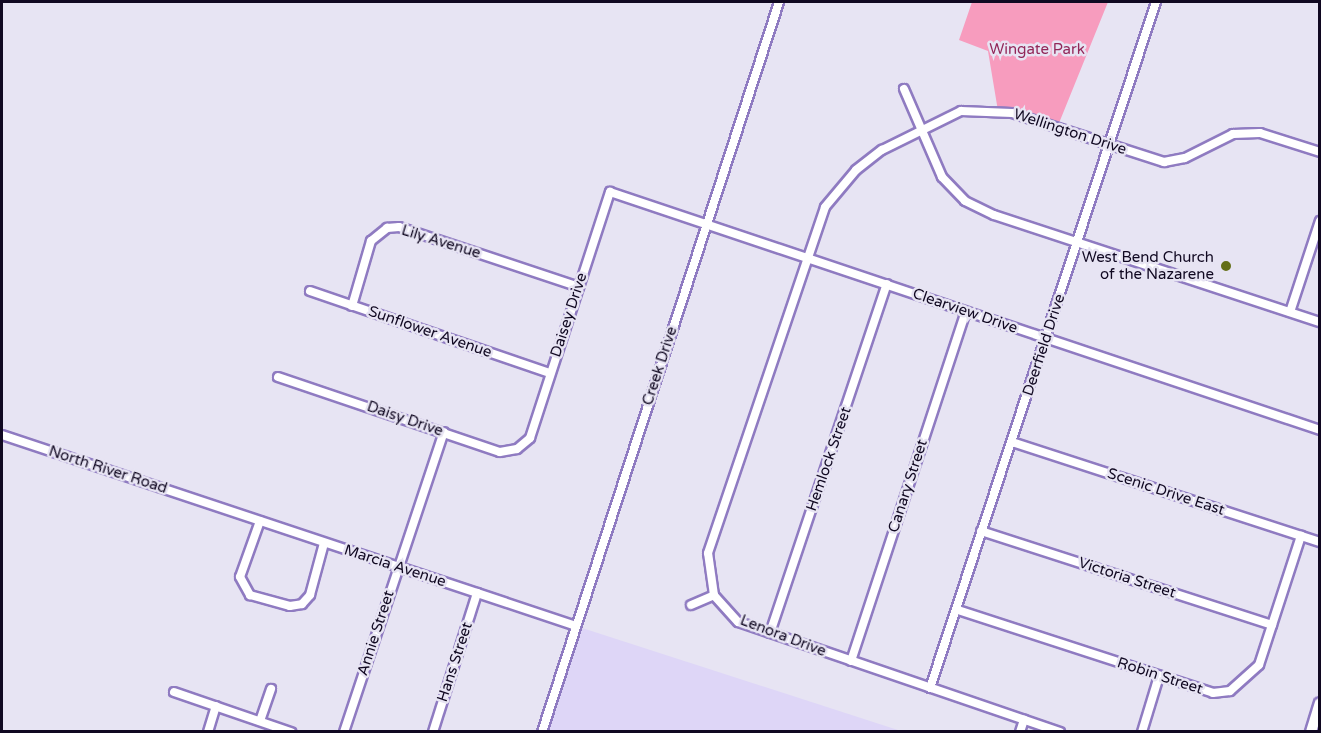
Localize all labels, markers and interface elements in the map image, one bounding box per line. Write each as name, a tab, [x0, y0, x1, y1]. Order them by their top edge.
park label: Wingate Park	[989, 41, 1085, 59]
street label: Wellington Drive	[1011, 105, 1129, 159]
street label: Lily Avenue	[399, 221, 483, 263]
place label: West Bend Church of the Nazarene	[1082, 248, 1214, 283]
marker: West Bend Church of the Nazarene	[1219, 259, 1233, 273]
street label: Daisey Drive	[547, 270, 591, 360]
street label: Clearview Drive	[910, 285, 1020, 337]
street label: Deerfield Drive	[1019, 292, 1069, 398]
street label: Sunflower Avenue	[366, 302, 494, 362]
street label: Creek Drive	[639, 324, 681, 408]
street label: Daisy Drive	[365, 398, 445, 440]
street label: Hemlock Street	[803, 404, 855, 514]
street label: Canary Street	[884, 437, 932, 535]
street label: North River Road	[46, 442, 170, 498]
street label: Scenic Drive East	[1105, 465, 1227, 519]
street label: Marcia Avenue	[342, 541, 448, 591]
street label: Victoria Street	[1076, 554, 1178, 602]
street label: Annie Street	[354, 588, 398, 678]
street label: Lenora Drive	[738, 611, 828, 661]
street label: Hans Street	[434, 620, 476, 704]
street label: Robin Street	[1115, 654, 1205, 698]

